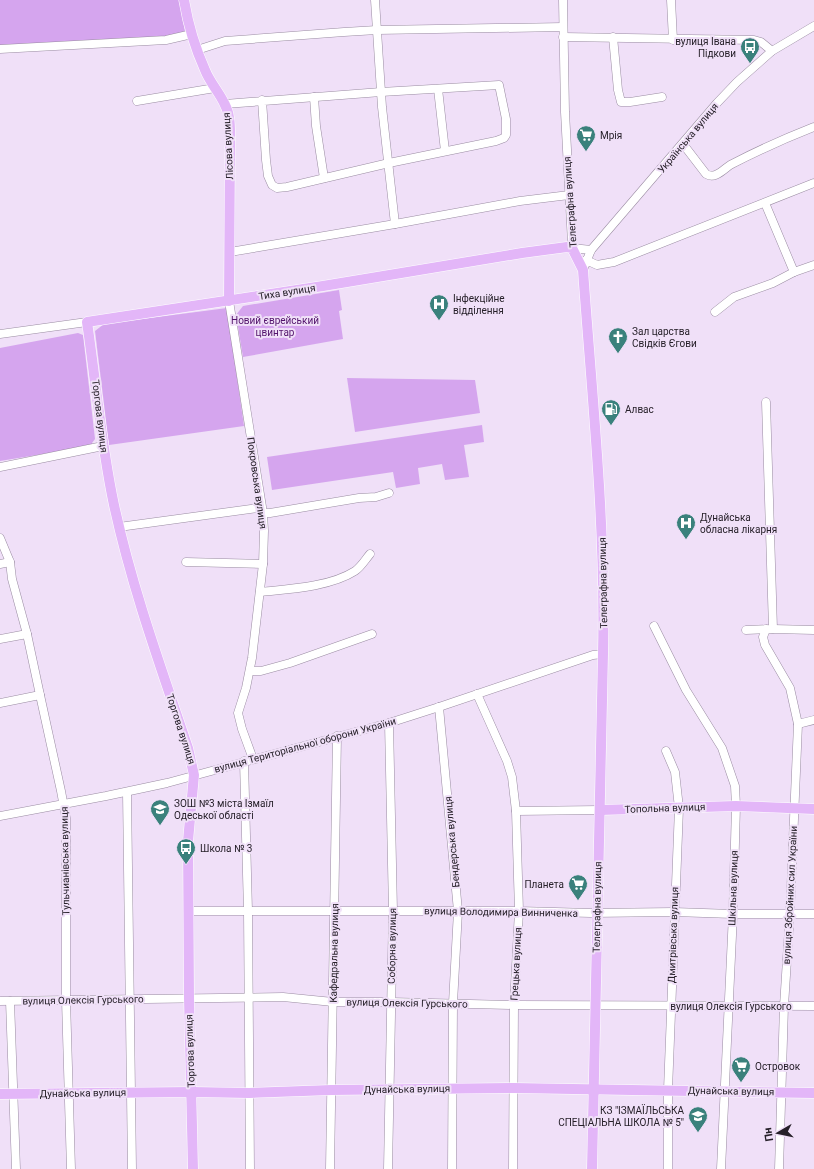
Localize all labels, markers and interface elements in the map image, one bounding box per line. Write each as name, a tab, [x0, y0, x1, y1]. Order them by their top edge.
place label: вулиця Івана Підкови	[675, 36, 736, 59]
bus stop icon: вулиця Івана Підкови	[739, 36, 761, 64]
street label: Українська вулиця	[656, 101, 720, 175]
street label: Лісова вулиця	[221, 112, 235, 180]
supermarket icon: Мрія	[575, 124, 597, 152]
place label: Мрія	[600, 130, 622, 141]
street label: Телеграфна вулиця	[561, 156, 579, 248]
street label: Тиха вулиця	[258, 282, 316, 302]
hospital icon: Інфекційне відділення	[428, 293, 450, 321]
place label: Інфекційне відділення	[453, 293, 505, 316]
park label: Новий єврейський цвинтар	[231, 315, 319, 338]
church icon: Зал царства Свідків Єгови	[607, 326, 629, 354]
place label: Зал царства Свідків Єгови	[632, 326, 697, 349]
street label: Торгова вулиця	[90, 379, 110, 453]
fuel station icon: Алвас	[600, 398, 622, 426]
place label: Алвас	[625, 404, 654, 415]
street label: Покровська вулиця	[245, 436, 269, 530]
hospital icon: Дунайська обласна лікарня	[675, 512, 697, 540]
place label: Дунайська обласна лікарня	[700, 512, 777, 535]
street label: Телеграфна вулиця	[597, 537, 609, 629]
street label: Торгова вулиця	[164, 692, 198, 766]
street label: вулиця Територіальної оборони України	[213, 715, 397, 775]
street label: Бендерська вулиця	[443, 796, 461, 888]
school or university icon: ЗОШ №3 міста Ізмаїл Одеської області	[149, 798, 171, 826]
place label: ЗОШ №3 міста Ізмаїл Одеської області	[174, 798, 274, 821]
street label: Топольна вулиця	[624, 801, 706, 815]
street label: Тульчианівська вулиця	[59, 806, 71, 916]
street label: вулиця Збройних сил України	[781, 825, 799, 965]
bus stop icon: Школа № 3	[175, 837, 197, 865]
place label: Школа № 3	[200, 843, 252, 854]
street label: Шкільна вулиця	[726, 850, 740, 926]
street label: Телеграфна вулиця	[591, 861, 603, 953]
supermarket icon: Планета	[567, 873, 589, 901]
place label: Планета	[524, 879, 564, 890]
street label: Дмитрівська вулиця	[666, 887, 680, 983]
street label: Кафедральна вулиця	[328, 903, 340, 1003]
street label: вулиця Володимира Винниченка	[424, 905, 578, 919]
street label: Соборна вулиця	[386, 908, 398, 984]
street label: Грецька вулиця	[509, 927, 523, 1001]
street label: вулиця Олексія Гурського	[22, 993, 144, 1007]
street label: вулиця Олексія Гурського	[346, 996, 468, 1010]
street label: вулиця Олексія Гурського	[670, 1001, 792, 1012]
street label: Торгова вулиця	[183, 1014, 197, 1088]
supermarket icon: Островок	[730, 1055, 752, 1083]
place label: Островок	[755, 1061, 801, 1072]
street label: Дунайська вулиця	[364, 1083, 450, 1095]
street label: Дунайська вулиця	[688, 1085, 774, 1097]
street label: Дунайська вулиця	[40, 1087, 126, 1099]
place label: КЗ "ІЗМАЇЛЬСЬКА СПЕЦІАЛЬНА ШКОЛА № 5"	[558, 1104, 684, 1128]
school or university icon: КЗ "ІЗМАЇЛЬСЬКА СПЕЦІАЛЬНА ШКОЛА № 5"	[687, 1105, 709, 1133]
north arrow	[758, 1113, 798, 1153]
text: Пн	[761, 1127, 776, 1142]

